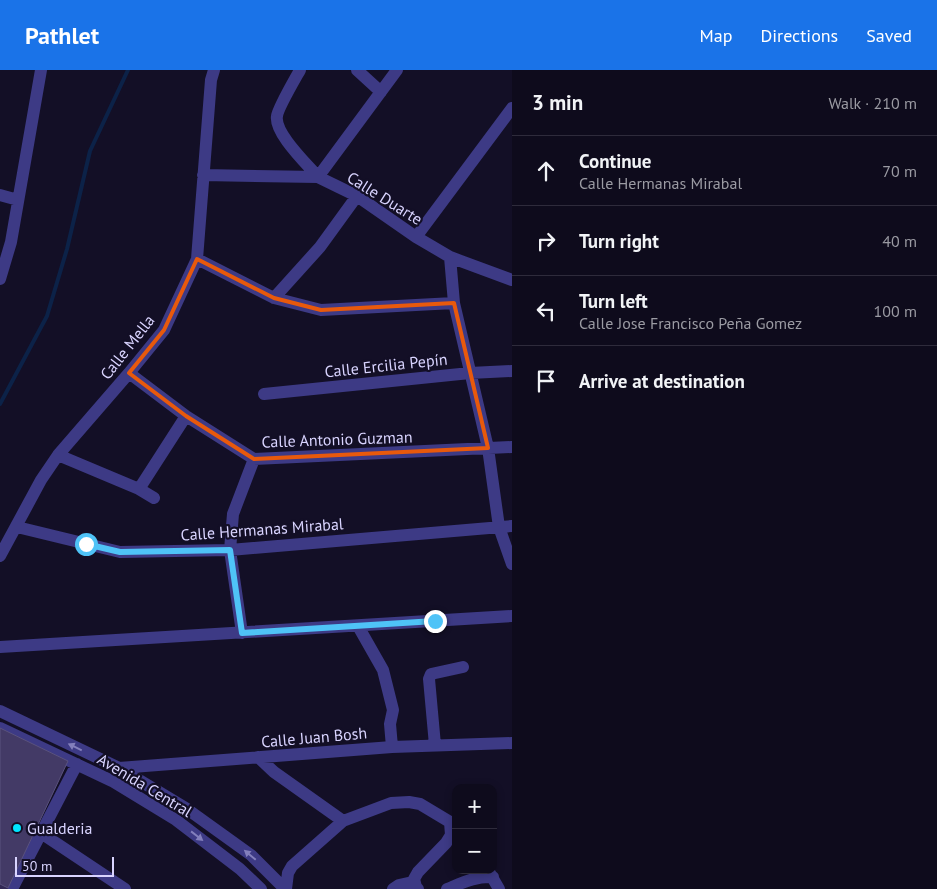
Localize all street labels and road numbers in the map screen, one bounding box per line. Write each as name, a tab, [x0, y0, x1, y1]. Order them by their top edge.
street label: Calle Duarte	[344, 167, 426, 229]
street label: Calle Mella	[96, 311, 158, 383]
street label: Calle Ercilia Pepín	[324, 349, 448, 381]
street label: Calle Antonio Guzman	[261, 426, 413, 452]
street label: Calle Hermanas Mirabal	[180, 513, 344, 545]
street label: Calle Juan Bosh	[260, 722, 368, 752]
street label: Avenida Central	[94, 749, 196, 821]

